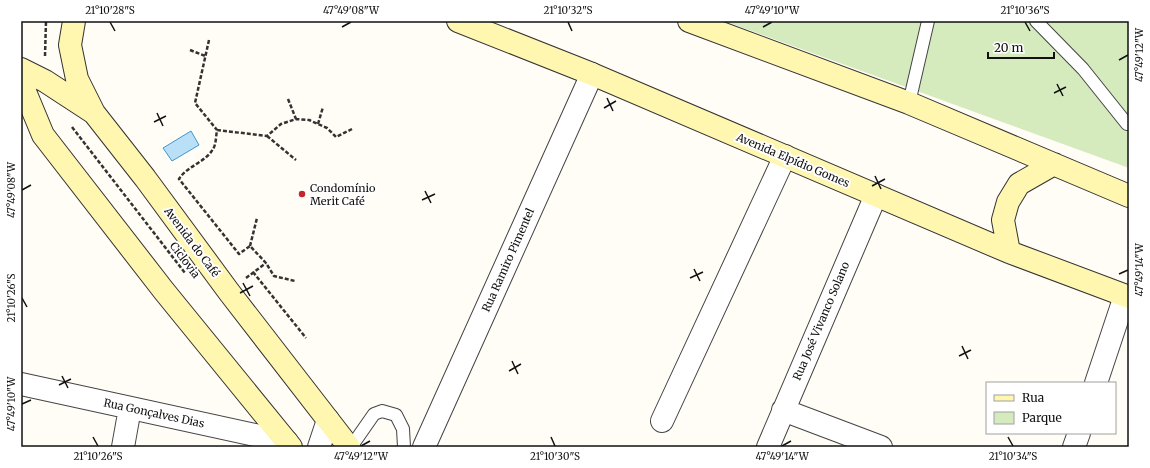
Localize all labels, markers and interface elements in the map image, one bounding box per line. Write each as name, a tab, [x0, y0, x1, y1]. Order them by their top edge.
text: 21°10'28"S	[85, 4, 135, 17]
text: 47°49'08"W	[323, 4, 380, 17]
text: 21°10'32"S	[544, 4, 592, 17]
text: 47°49'10"W	[745, 4, 800, 17]
text: 21°10'36"S	[1001, 4, 1049, 17]
text: 47°49'12"W	[1133, 27, 1146, 82]
scale bar	[988, 34, 1054, 60]
text: 20 m	[994, 40, 1023, 55]
street label: Avenida Elpídio Gomes	[733, 129, 852, 190]
text: 47°49'08"W	[5, 161, 18, 218]
place label: Condomínio Merit Café	[310, 181, 376, 208]
marker: Condomínio Merit Café	[297, 189, 307, 199]
street label: Avenida do Café	[161, 204, 223, 280]
street label: Rua Ramiro Pimentel	[479, 205, 537, 314]
street label: Ciclovia	[167, 239, 203, 281]
text: 47°49'14"W	[1133, 242, 1146, 297]
street label: Rua José Vivanco Solano	[790, 259, 853, 382]
text: 21°10'26"S	[5, 273, 18, 322]
text: 47°49'10"W	[5, 376, 18, 431]
legend	[986, 382, 1116, 434]
text: Rua	[1022, 390, 1045, 405]
street label: Rua Gonçalves Dias	[102, 395, 206, 431]
text: Parque	[1022, 410, 1062, 425]
text: 21°10'26"S	[74, 450, 123, 463]
text: 47°49'12"W	[334, 450, 389, 463]
text: 21°10'30"S	[530, 450, 580, 463]
text: 47°49'14"W	[755, 450, 810, 463]
text: 21°10'34"S	[989, 450, 1037, 463]

